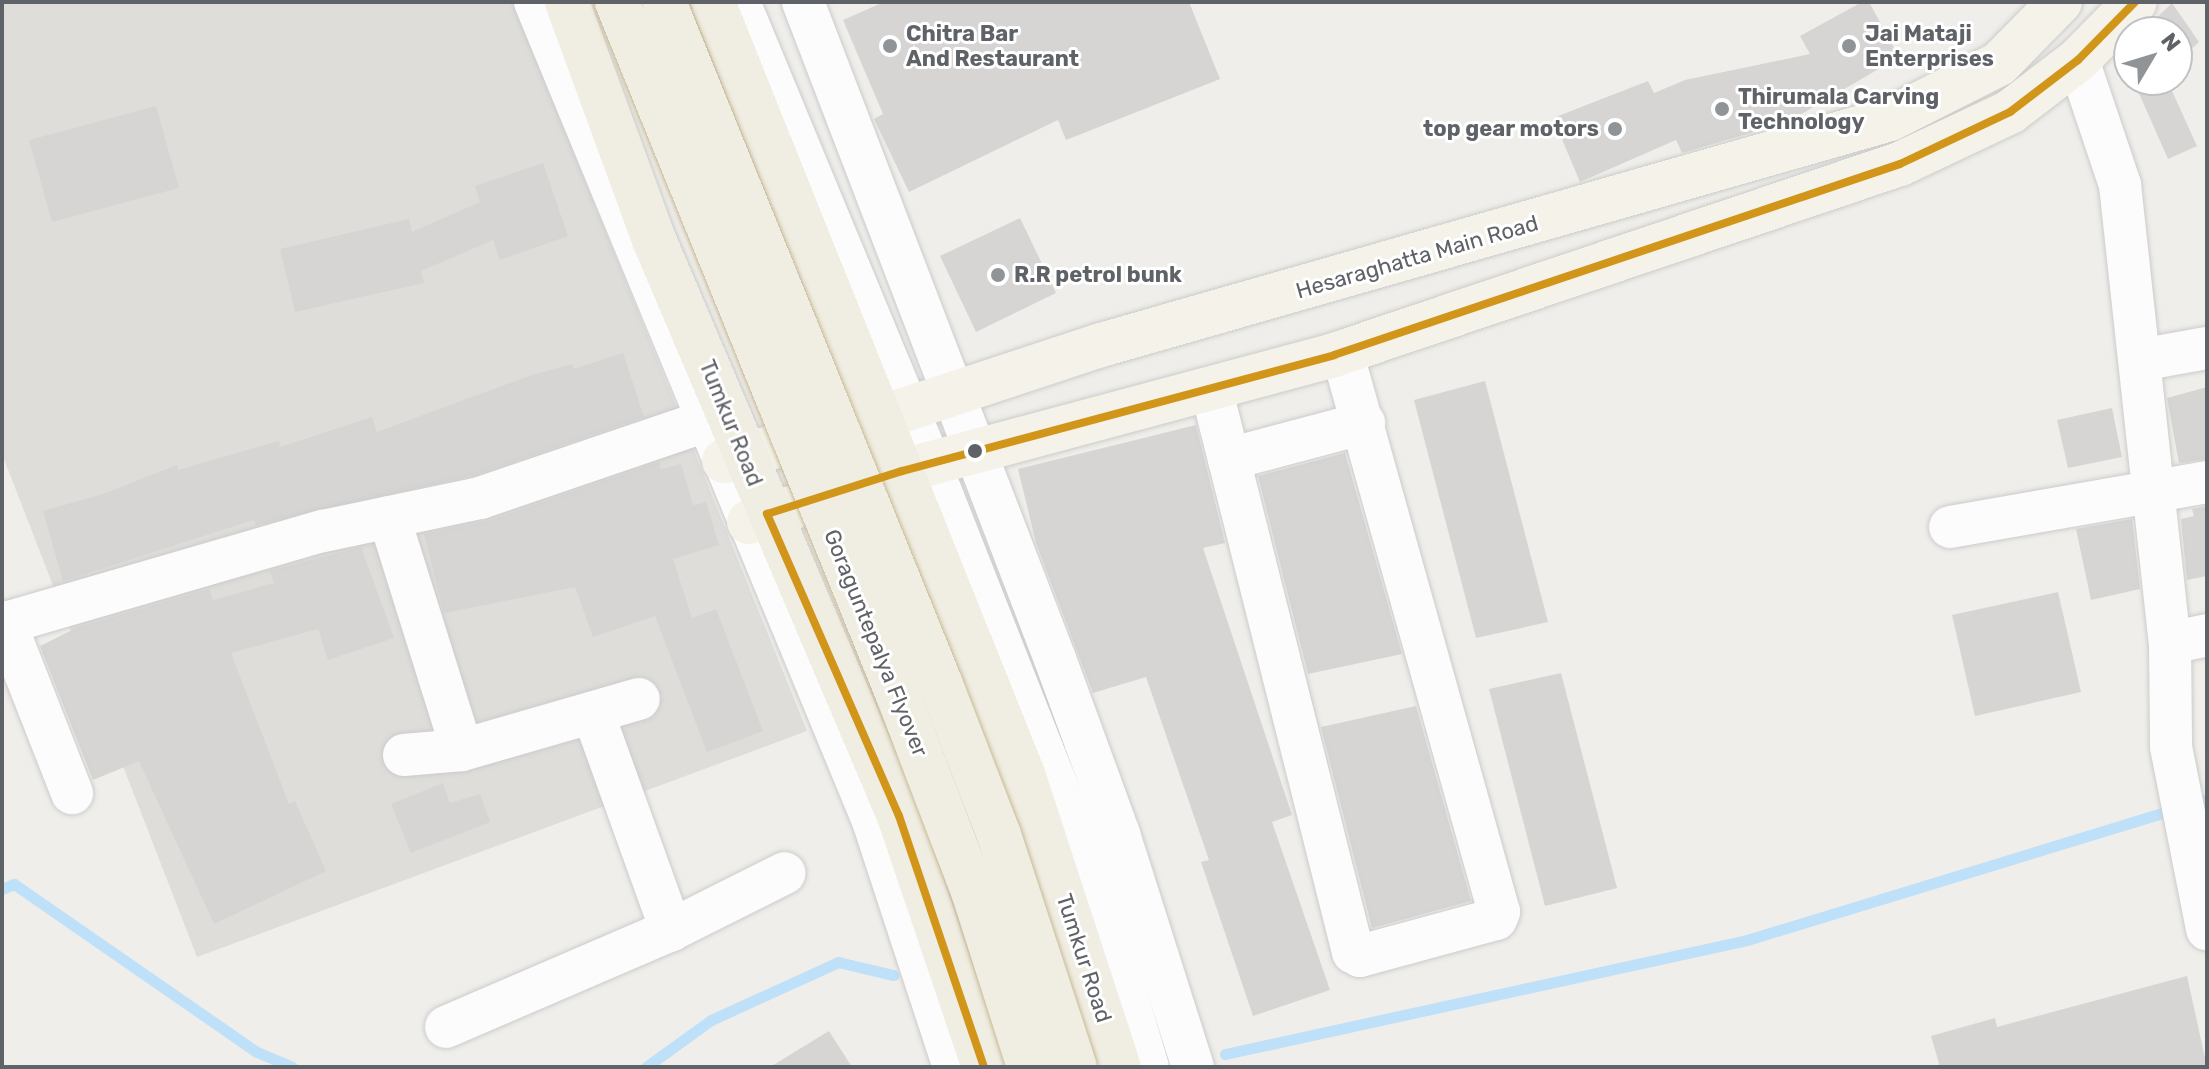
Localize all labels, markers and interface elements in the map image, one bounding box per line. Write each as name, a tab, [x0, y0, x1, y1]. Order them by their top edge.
north arrow	[2113, 16, 2193, 96]
place label: Chitra Bar And Restaurant	[906, 20, 1079, 72]
place label: Jai Mataji Enterprises	[1865, 20, 1994, 72]
text: N	[2155, 28, 2186, 57]
marker: Chitra Bar And Restaurant	[881, 37, 899, 55]
marker: Jai Mataji Enterprises	[1840, 37, 1858, 55]
place label: Thirumala Carving Technology	[1738, 83, 1939, 134]
marker: Thirumala Carving Technology	[1713, 100, 1731, 118]
place label: top gear motors	[1423, 116, 1599, 142]
marker: top gear motors	[1606, 120, 1624, 138]
street label: Hesaraghatta Main Road	[1293, 210, 1541, 304]
place label: R.R petrol bunk	[1014, 262, 1182, 288]
marker: R.R petrol bunk	[989, 266, 1007, 284]
street label: Tumkur Road	[694, 356, 768, 490]
unlabelled marker	[967, 443, 983, 459]
street label: Goraguntepalya Flyover	[818, 525, 934, 761]
street label: Tumkur Road	[1051, 890, 1117, 1026]

